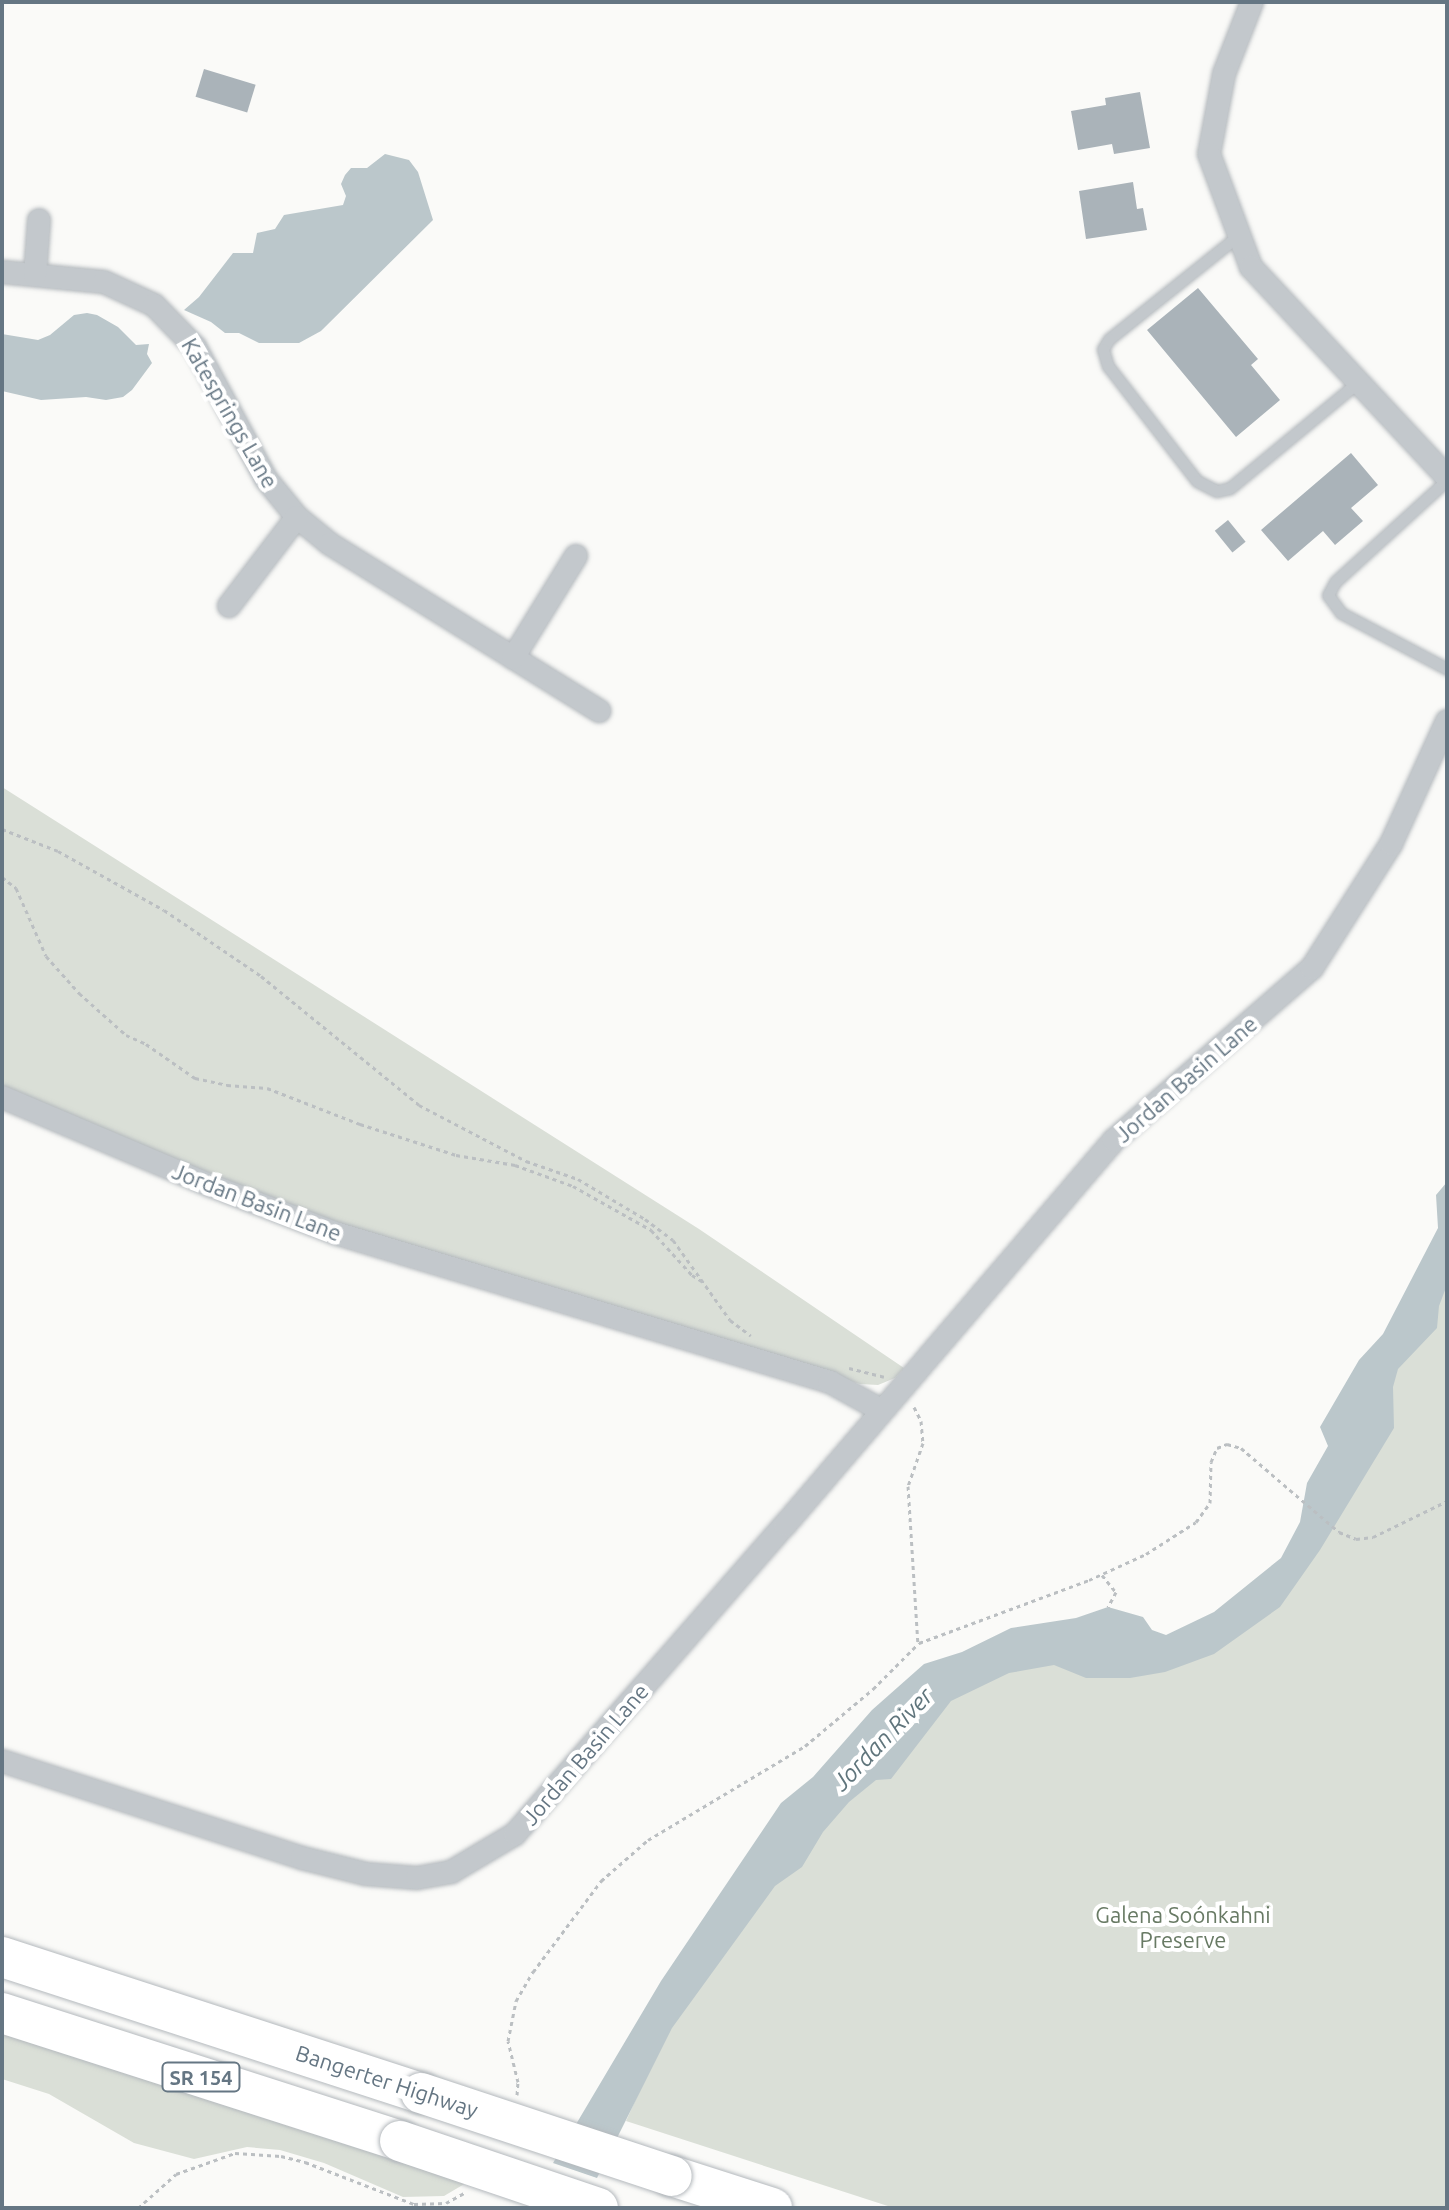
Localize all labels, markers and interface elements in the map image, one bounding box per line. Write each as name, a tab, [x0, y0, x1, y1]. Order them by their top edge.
street label: Katesprings Lane	[176, 333, 284, 493]
street label: Jordan Basin Lane	[1110, 1010, 1262, 1148]
street label: Jordan Basin Lane	[169, 1158, 345, 1246]
street label: Jordan Basin Lane	[516, 1678, 654, 1830]
water label: Jordan River	[827, 1682, 939, 1796]
park label: Galena Soónkahni Preserve	[1095, 1901, 1271, 1952]
street label: Bangerter Highway	[293, 2039, 481, 2123]
road number: SR 154	[161, 2061, 241, 2093]

